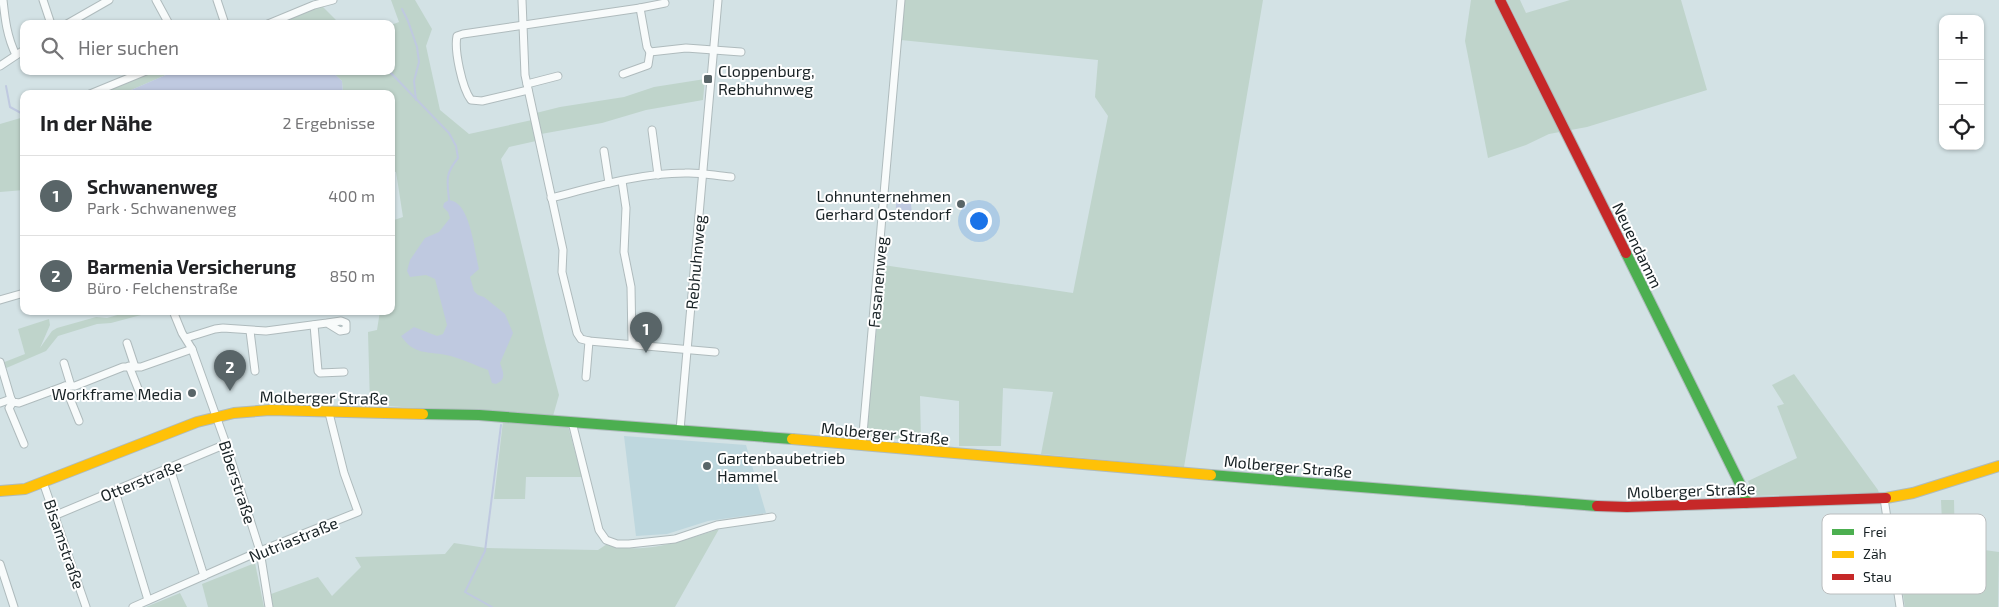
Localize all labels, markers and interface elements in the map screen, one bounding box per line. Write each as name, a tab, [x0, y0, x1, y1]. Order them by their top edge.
map controls	[1939, 15, 1984, 150]
button: +	[1939, 15, 1984, 60]
search box	[20, 20, 395, 75]
icon: search	[38, 34, 66, 62]
text: Hier suchen	[78, 36, 179, 59]
button: −	[1939, 60, 1984, 105]
place label: Cloppenburg, Rebhuhnweg	[718, 61, 815, 98]
marker: Cloppenburg, Rebhuhnweg	[702, 73, 714, 85]
button: locate	[1939, 105, 1984, 150]
text: In der Nähe	[40, 110, 152, 135]
text: 2 Ergebnisse	[282, 113, 375, 132]
text: Schwanenweg	[87, 175, 217, 198]
text: 1	[53, 186, 59, 205]
text: 400 m	[328, 186, 375, 205]
place label: Lohnunternehmen Gerhard Ostendorf	[815, 186, 952, 223]
text: Park · Schwanenweg	[87, 198, 236, 217]
marker: Lohnunternehmen Gerhard Ostendorf	[955, 198, 967, 210]
street label: Neuendamm	[1609, 199, 1667, 291]
your location	[966, 208, 992, 234]
street label: Rebhuhnweg	[681, 214, 709, 310]
street label: Fasanenweg	[864, 235, 890, 329]
text: Barmenia Versicherung	[87, 255, 296, 278]
text: 2	[51, 266, 61, 285]
text: 850 m	[329, 266, 375, 285]
text: Büro · Felchenstraße	[87, 278, 238, 297]
pin: 1	[630, 312, 662, 353]
pin: 2	[214, 350, 246, 391]
place label: Workframe Media	[51, 384, 182, 403]
street label: Molberger Straße	[260, 386, 388, 408]
marker: Workframe Media	[186, 387, 198, 399]
street label: Molberger Straße	[820, 418, 950, 448]
street label: Biberstraße	[216, 438, 260, 526]
place label: Gartenbaubetrieb Hammel	[717, 448, 845, 485]
street label: Molberger Straße	[1223, 451, 1353, 481]
street label: Otterstraße	[97, 455, 185, 505]
marker: Gartenbaubetrieb Hammel	[701, 460, 713, 472]
street label: Molberger Straße	[1626, 478, 1756, 502]
street label: Bisamstraße	[41, 497, 89, 591]
street label: Nutriastraße	[246, 512, 340, 566]
legend	[1822, 514, 1986, 594]
text: Frei	[1863, 523, 1887, 540]
text: Zäh	[1863, 545, 1887, 562]
text: Stau	[1863, 568, 1892, 585]

